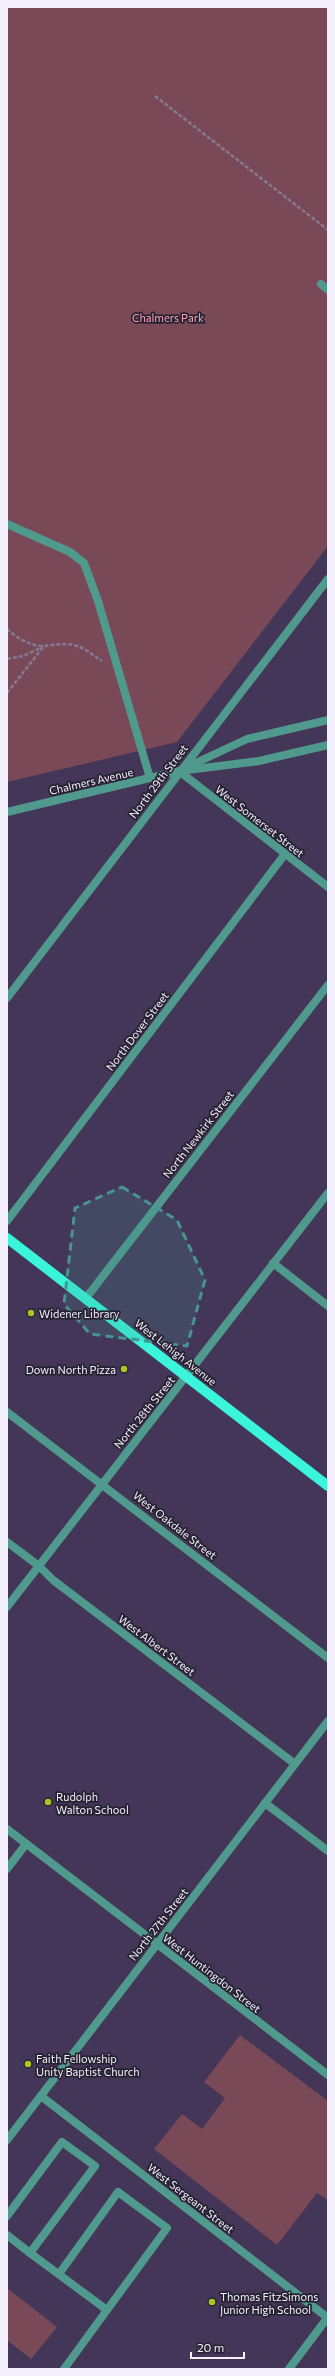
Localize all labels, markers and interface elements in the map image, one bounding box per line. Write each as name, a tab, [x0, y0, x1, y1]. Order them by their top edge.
park label: Chalmers Park	[132, 311, 204, 324]
street label: North 29th Street	[126, 741, 190, 820]
street label: Chalmers Avenue	[48, 765, 134, 797]
street label: West Somerset Street	[213, 782, 307, 860]
street label: North Dover Street	[103, 989, 171, 1073]
street label: North Newkirk Street	[160, 1087, 236, 1180]
place label: Widener Library	[39, 1307, 120, 1320]
marker: Widener Library	[26, 1308, 36, 1318]
street label: West Lehigh Avenue	[133, 1316, 220, 1388]
place label: Down North Pizza	[26, 1363, 116, 1376]
marker: Down North Pizza	[119, 1364, 129, 1374]
street label: North 28th Street	[111, 1373, 177, 1451]
street label: West Oakdale Street	[131, 1488, 220, 1562]
street label: West Albert Street	[116, 1612, 198, 1678]
place label: Rudolph Walton School	[56, 1790, 129, 1816]
marker: Rudolph Walton School	[43, 1797, 53, 1807]
street label: North 27th Street	[126, 1885, 191, 1963]
street label: West Huntingdon Street	[161, 1931, 264, 2016]
place label: Faith Fellowship Unity Baptist Church	[36, 2052, 140, 2078]
marker: Faith Fellowship Unity Baptist Church	[23, 2059, 33, 2069]
street label: West Sergeant Street	[145, 2160, 237, 2236]
place label: Thomas FitzSimons Junior High School	[220, 2290, 318, 2317]
marker: Thomas FitzSimons Junior High School	[207, 2297, 217, 2307]
scale bar	[191, 2334, 244, 2360]
text: 20 m	[197, 2340, 224, 2354]

